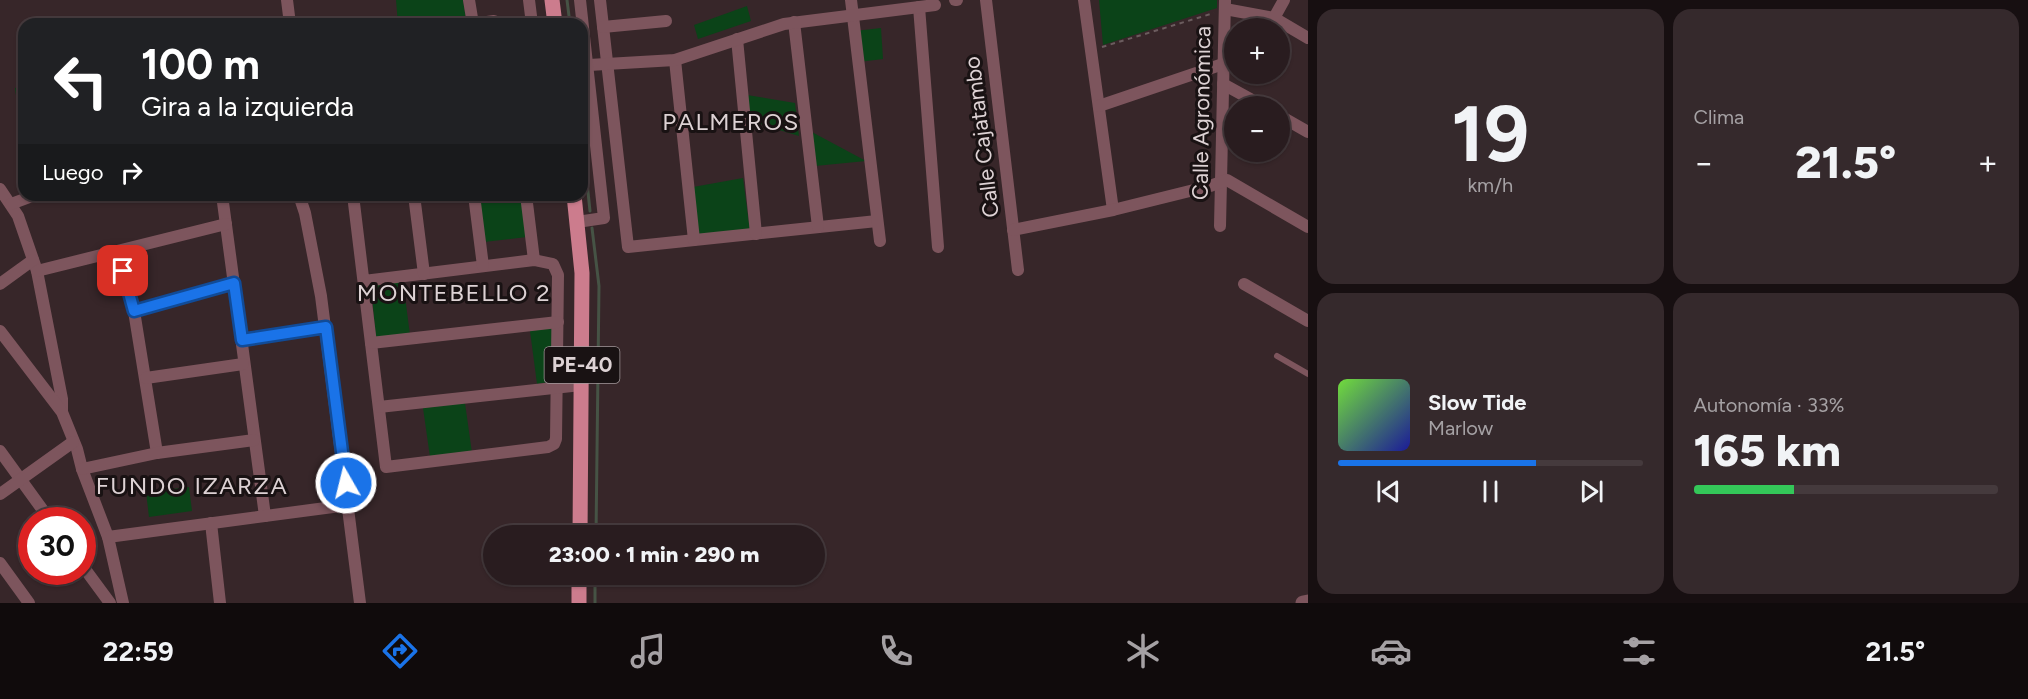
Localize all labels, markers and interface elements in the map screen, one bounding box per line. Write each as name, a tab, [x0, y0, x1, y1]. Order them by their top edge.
map controls	[1224, 18, 1290, 162]
button: +	[1224, 18, 1290, 84]
street label: Calle Agronómica	[1186, 26, 1217, 200]
text: 100 m	[141, 39, 260, 90]
icon: left	[42, 42, 120, 120]
street label: Calle Cajatambo	[958, 55, 1005, 219]
text: 19	[1451, 87, 1529, 181]
text: Gira a la izquierda	[141, 90, 354, 123]
button: −	[1224, 96, 1290, 162]
text: Clima	[1694, 105, 1744, 129]
district label: PALMEROS	[662, 107, 800, 136]
text: 21.5°	[1795, 135, 1896, 189]
text: −	[1694, 143, 1714, 182]
text: +	[1977, 143, 1998, 182]
icon: right	[115, 156, 148, 189]
text: Luego	[42, 159, 103, 186]
text: km/h	[1467, 173, 1513, 197]
pin	[97, 245, 148, 296]
icon: arrive	[106, 254, 139, 287]
district label: MONTEBELLO 2	[357, 278, 551, 307]
road number: PE-40	[544, 347, 620, 383]
text: Slow Tide	[1428, 389, 1527, 416]
text: Autonomía · 33%	[1694, 393, 1844, 417]
text: Marlow	[1428, 416, 1493, 440]
text: 165 km	[1694, 423, 1841, 477]
position arrow	[314, 451, 378, 515]
district label: FUNDO IZARZA	[96, 471, 288, 500]
icon: previous	[1372, 475, 1405, 508]
icon: pause	[1474, 475, 1507, 508]
icon: next	[1575, 475, 1608, 508]
speed limit sign: 30	[18, 507, 96, 585]
text: 23:00 · 1 min · 290 m	[549, 541, 759, 568]
icon: directions	[379, 630, 421, 672]
icon: music	[627, 630, 669, 672]
icon: phone	[875, 630, 917, 672]
icon: climate	[1122, 630, 1164, 672]
icon: car	[1370, 630, 1412, 672]
icon: filters	[1618, 630, 1660, 672]
text: 22:59	[103, 635, 174, 668]
text: 21.5°	[1866, 635, 1925, 668]

